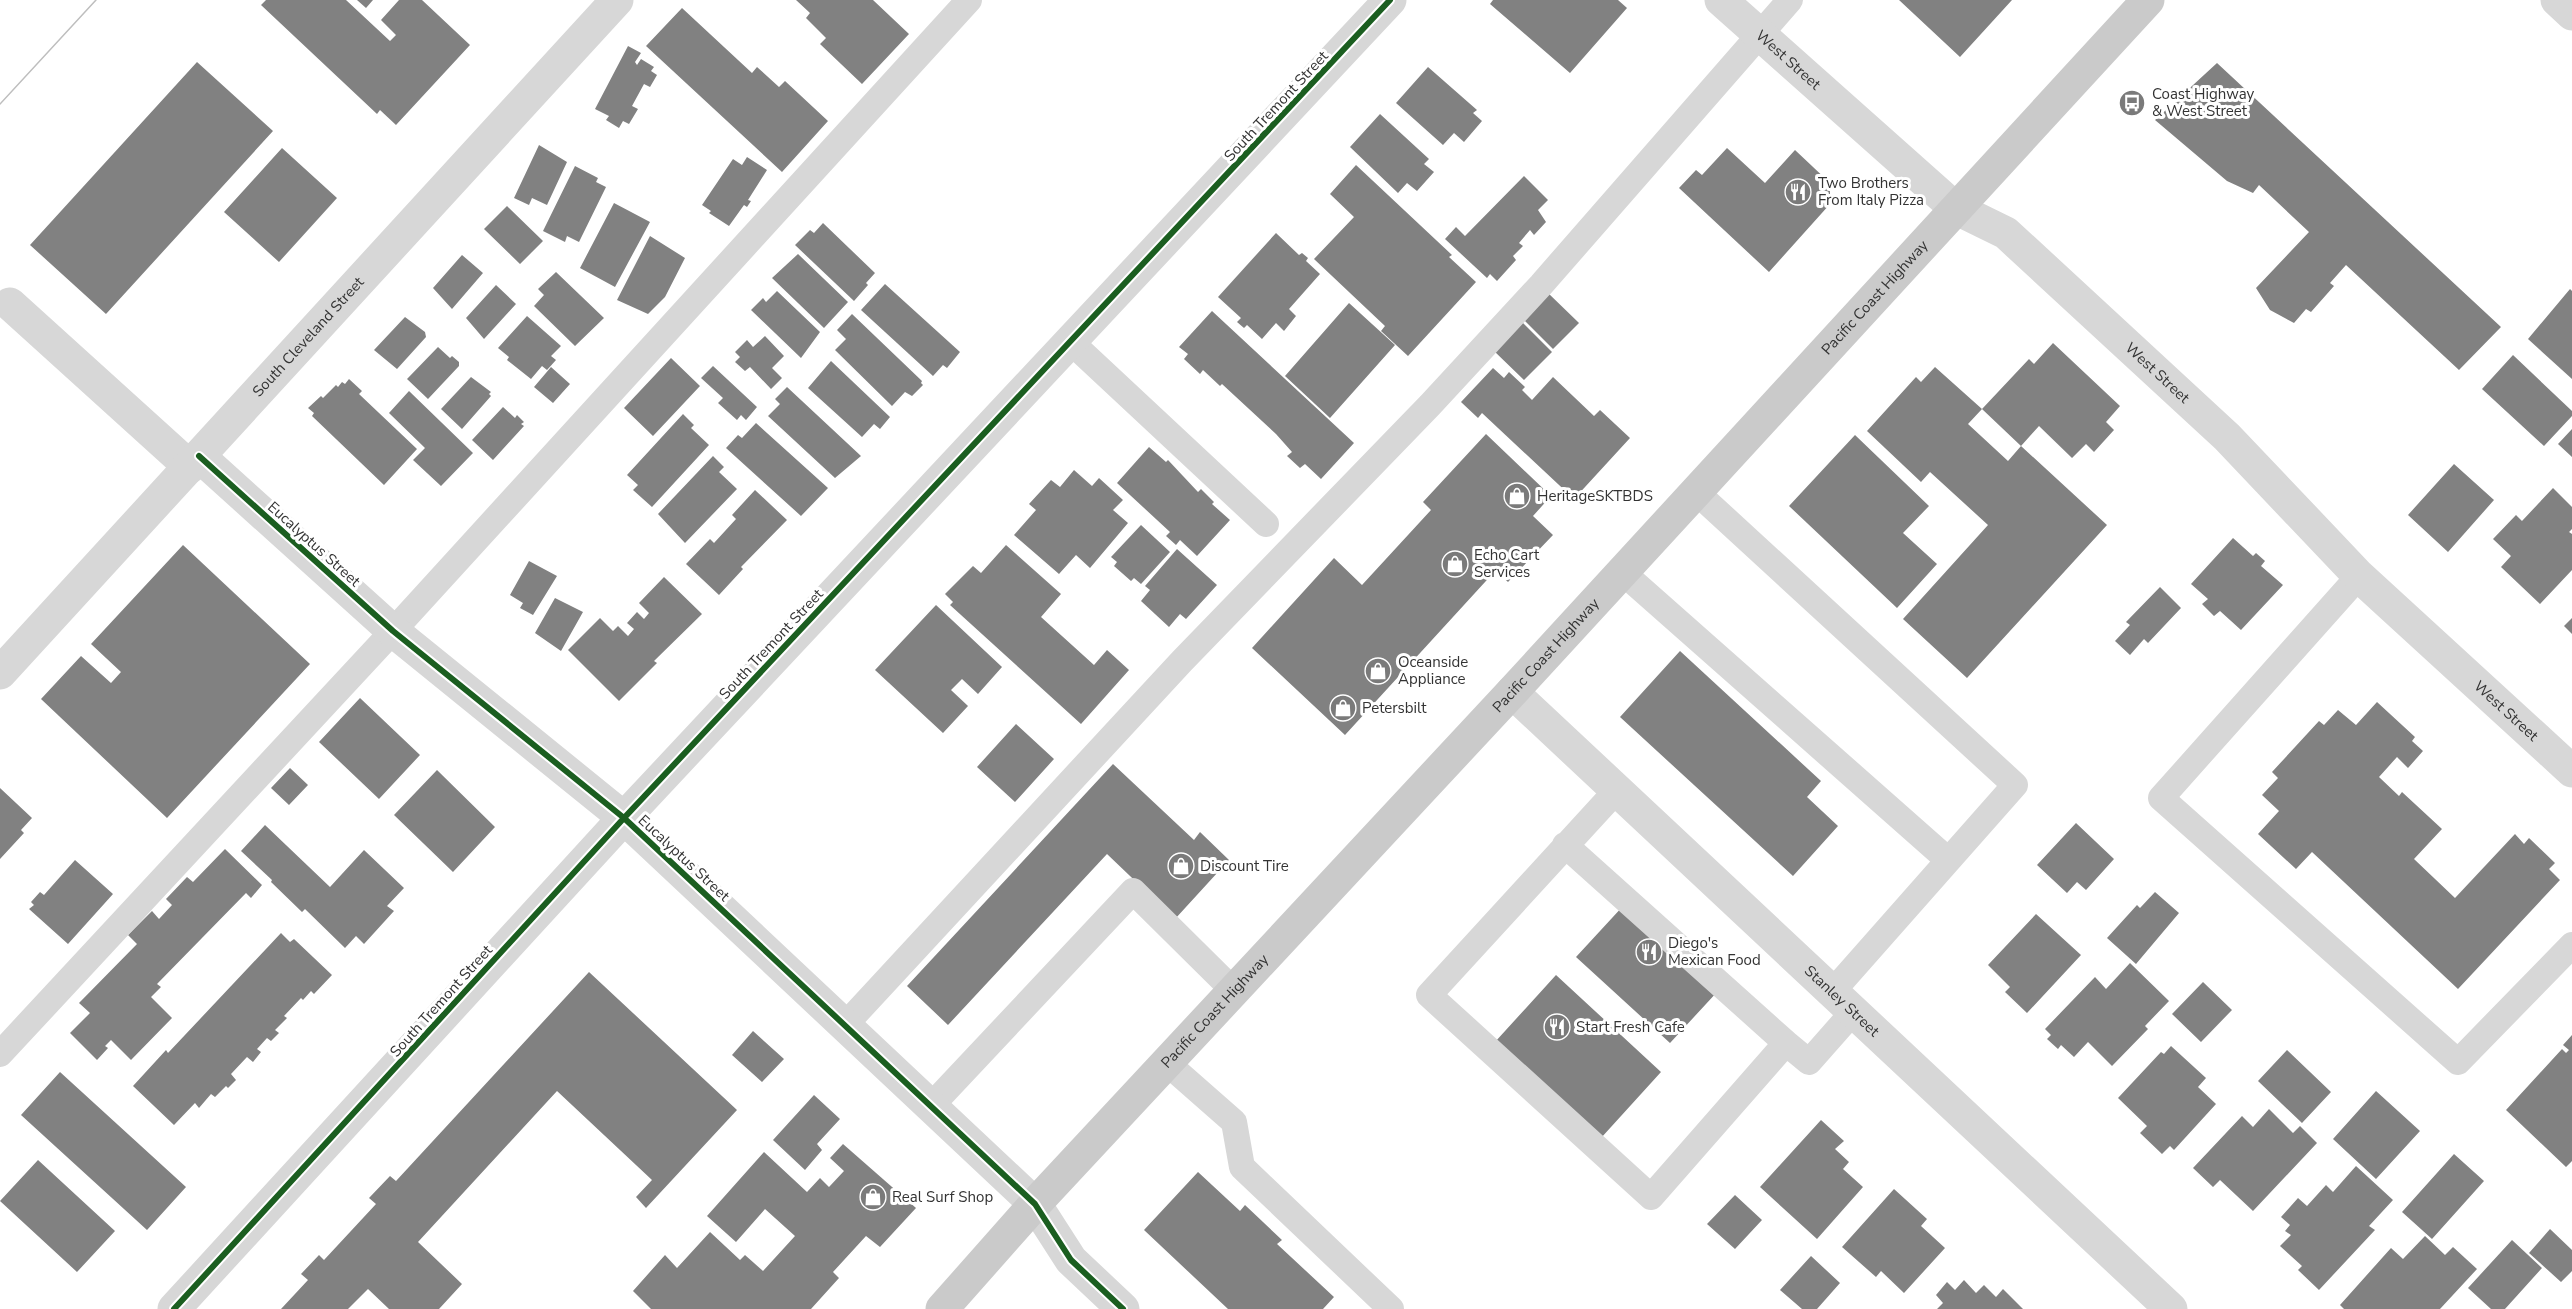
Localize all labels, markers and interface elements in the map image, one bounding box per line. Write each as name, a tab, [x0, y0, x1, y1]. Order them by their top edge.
street label: West Street	[1751, 25, 1826, 95]
street label: South Tremont Street	[1219, 46, 1333, 166]
place label: Coast Highway & West Street	[2152, 84, 2255, 121]
bus stop icon: Coast Highway & West Street	[2117, 88, 2147, 118]
place label: Two Brothers From Italy Pizza	[1818, 173, 1924, 210]
restaurant icon: Two Brothers From Italy Pizza	[1783, 177, 1813, 207]
street label: Pacific Coast Highway	[1817, 236, 1933, 359]
street label: South Cleveland Street	[248, 272, 369, 401]
street label: West Street	[2121, 338, 2194, 408]
shop icon: HeritageSKTBDS	[1502, 481, 1532, 511]
place label: HeritageSKTBDS	[1537, 486, 1653, 506]
street label: Eucalyptus Street	[263, 497, 365, 592]
place label: Echo Cart Services	[1474, 545, 1540, 582]
shop icon: Echo Cart Services	[1440, 549, 1470, 579]
street label: South Tremont Street	[714, 584, 828, 704]
street label: Pacific Coast Highway	[1488, 593, 1604, 717]
place label: Oceanside Appliance	[1398, 652, 1468, 689]
shop icon: Oceanside Appliance	[1363, 656, 1393, 686]
street label: West Street	[2470, 676, 2543, 746]
shop icon: Petersbilt	[1328, 693, 1358, 723]
place label: Petersbilt	[1362, 698, 1427, 718]
street label: Eucalyptus Street	[634, 810, 735, 906]
shop icon: Discount Tire	[1166, 851, 1196, 881]
place label: Discount Tire	[1200, 856, 1289, 876]
place label: Diego's Mexican Food	[1668, 933, 1761, 970]
restaurant icon: Diego's Mexican Food	[1634, 937, 1664, 967]
street label: South Tremont Street	[385, 940, 497, 1061]
street label: Pacific Coast Highway	[1157, 949, 1273, 1072]
street label: Stanley Street	[1800, 961, 1884, 1041]
restaurant icon: Start Fresh Cafe	[1542, 1012, 1572, 1042]
place label: Start Fresh Cafe	[1576, 1017, 1685, 1037]
shop icon: Real Surf Shop	[858, 1182, 888, 1212]
place label: Real Surf Shop	[892, 1187, 993, 1207]

